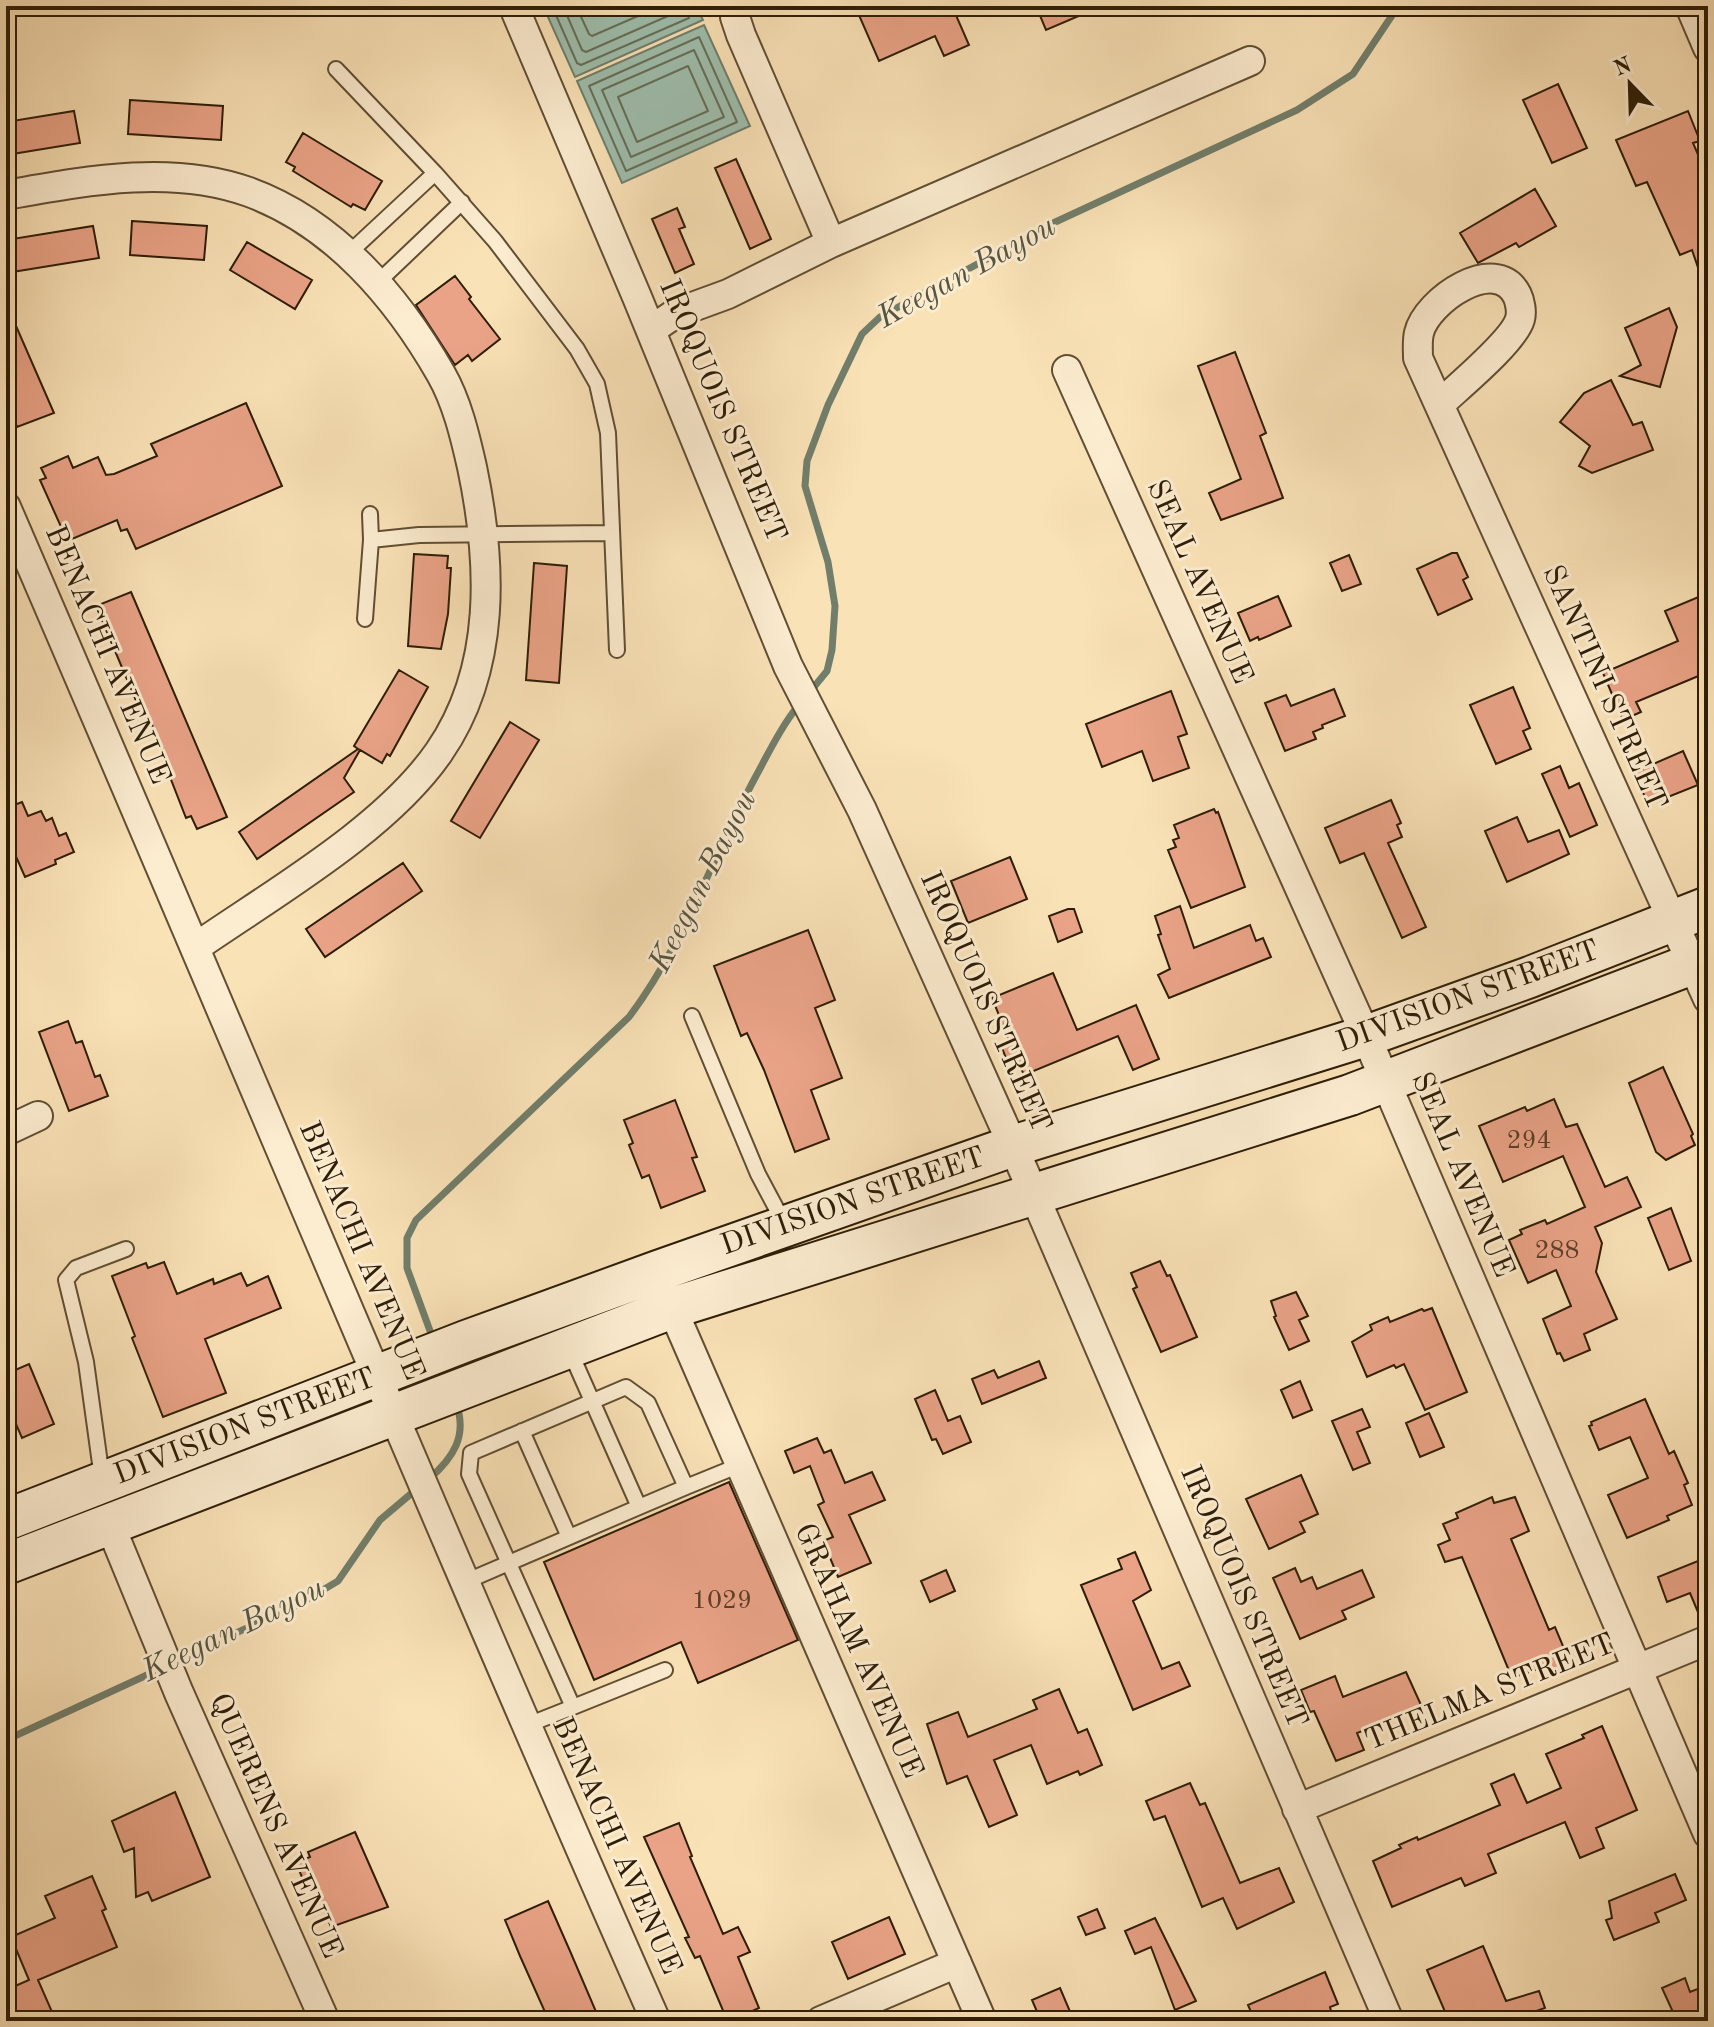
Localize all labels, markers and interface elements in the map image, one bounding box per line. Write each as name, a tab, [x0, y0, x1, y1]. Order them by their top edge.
north arrow	[1590, 44, 1670, 124]
text: N	[1611, 54, 1635, 81]
water label: Keegan Bayou	[871, 211, 1062, 336]
street label: IROQUOIS STREET	[653, 275, 791, 547]
street label: SEAL AVENUE	[1141, 476, 1257, 688]
street label: BENACHI AVENUE	[39, 521, 175, 789]
street label: SANTINI STREET	[1536, 561, 1672, 815]
water label: Keegan Bayou	[644, 786, 763, 979]
street label: IROQUOIS STREET	[914, 867, 1056, 1137]
street label: DIVISION STREET	[1333, 935, 1603, 1059]
street label: SEAL AVENUE	[1405, 1068, 1519, 1282]
street label: BENACHI AVENUE	[293, 1117, 429, 1385]
house number: 294	[1506, 1128, 1552, 1154]
street label: DIVISION STREET	[717, 1143, 989, 1261]
house number: 288	[1534, 1238, 1580, 1264]
street label: DIVISION STREET	[110, 1363, 380, 1491]
street label: IROQUOIS STREET	[1174, 1461, 1312, 1733]
street label: GRAHAM AVENUE	[788, 1519, 928, 1783]
water label: Keegan Bayou	[137, 1573, 330, 1689]
house number: 1029	[692, 1588, 752, 1614]
street label: THELMA STREET	[1361, 1629, 1619, 1757]
street label: QUERENS AVENUE	[203, 1689, 347, 1963]
street label: BENACHI AVENUE	[546, 1713, 686, 1979]

